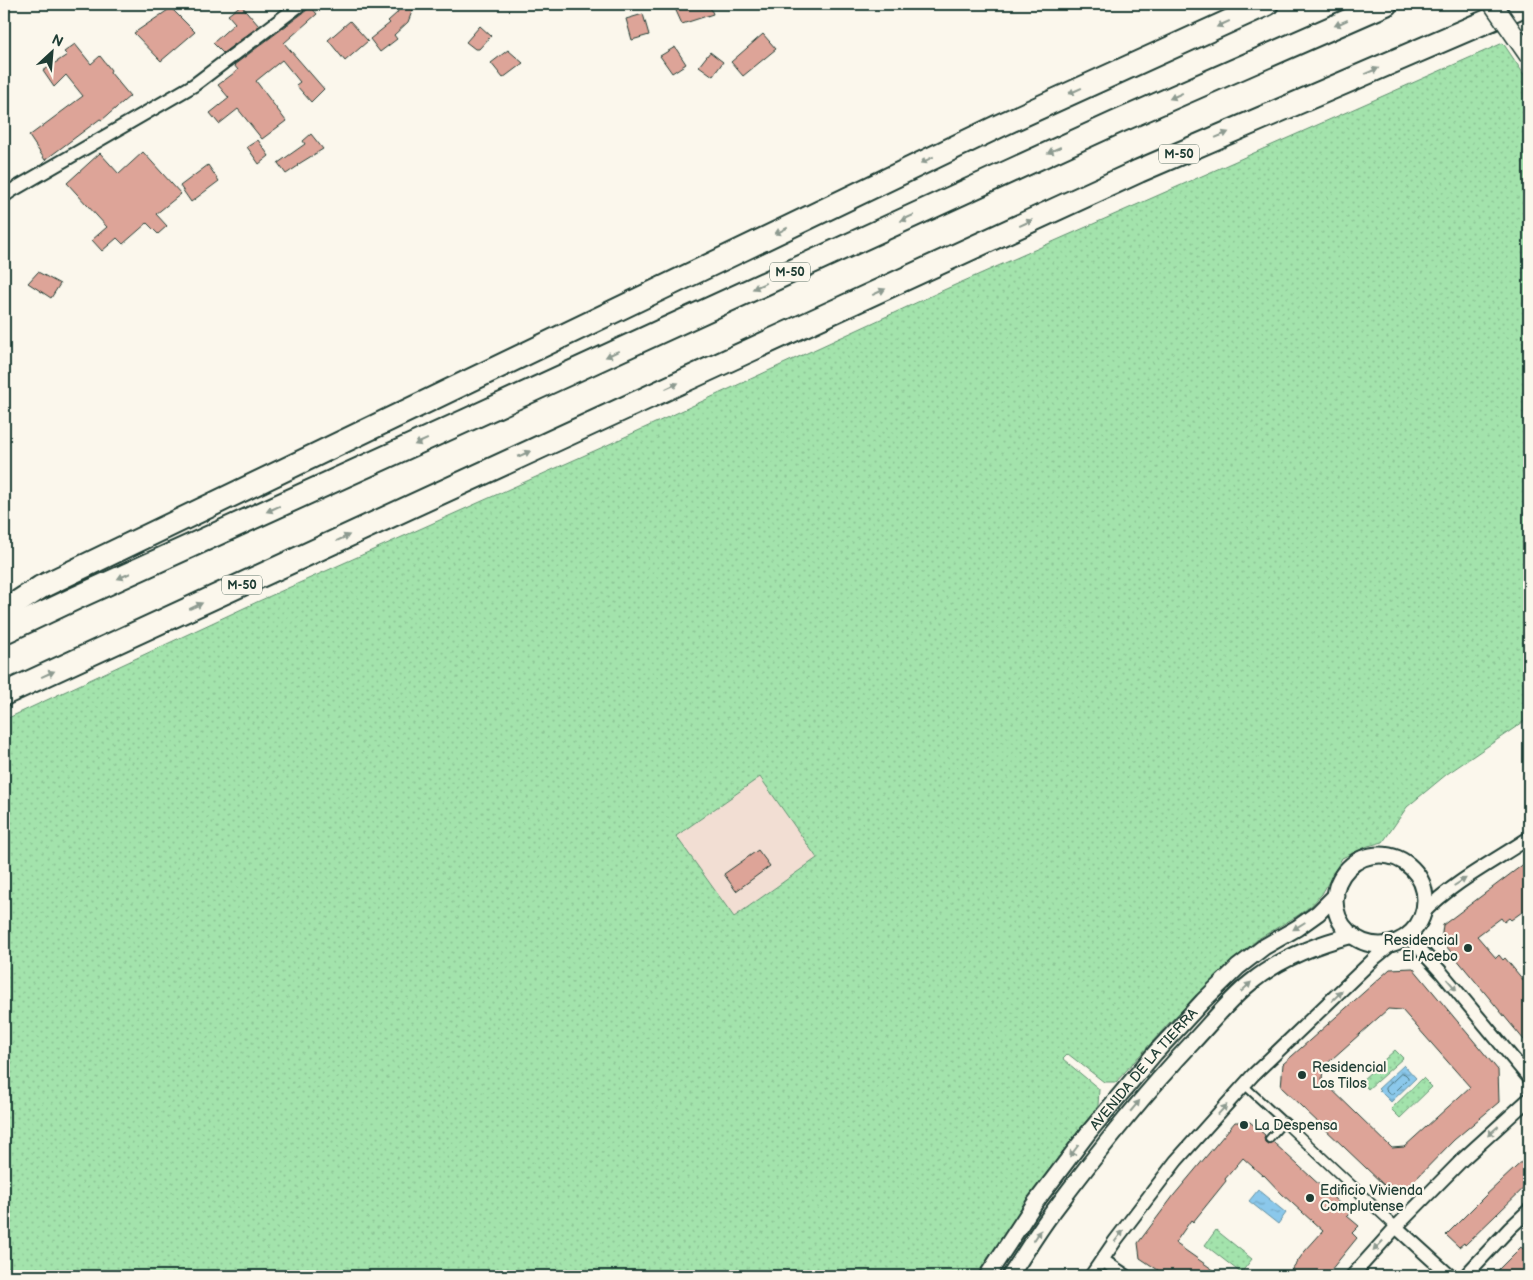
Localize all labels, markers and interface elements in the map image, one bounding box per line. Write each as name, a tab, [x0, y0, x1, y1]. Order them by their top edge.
one-way arrow	[1334, 20, 1348, 28]
one-way arrow	[1216, 21, 1230, 29]
north arrow	[28, 28, 78, 78]
text: N	[49, 31, 66, 51]
one-way arrow	[1364, 66, 1379, 74]
one-way arrow	[1068, 88, 1082, 96]
one-way arrow	[1169, 92, 1183, 100]
one-way arrow	[1215, 131, 1229, 139]
road number: M-50	[1159, 144, 1199, 164]
one-way arrow	[1047, 147, 1061, 155]
one-way arrow	[920, 156, 935, 164]
one-way arrow	[900, 215, 914, 223]
one-way arrow	[1019, 219, 1033, 227]
one-way arrow	[774, 227, 788, 235]
road number: M-50	[770, 262, 810, 282]
one-way arrow	[752, 282, 766, 290]
one-way arrow	[872, 287, 886, 295]
one-way arrow	[604, 350, 619, 358]
one-way arrow	[664, 382, 679, 391]
one-way arrow	[413, 437, 428, 446]
one-way arrow	[517, 450, 531, 458]
one-way arrow	[265, 504, 280, 513]
one-way arrow	[336, 533, 350, 541]
one-way arrow	[117, 571, 132, 580]
road number: M-50	[222, 576, 262, 594]
one-way arrow	[189, 602, 203, 610]
one-way arrow	[41, 670, 55, 678]
one-way arrow	[1454, 877, 1467, 887]
one-way arrow	[1292, 922, 1306, 931]
place label: Residencial El Acebo	[1384, 932, 1458, 965]
marker: Residencial El Acebo	[1462, 942, 1474, 954]
one-way arrow	[1446, 978, 1457, 991]
one-way arrow	[1240, 982, 1252, 993]
one-way arrow	[1330, 990, 1342, 1002]
street label: AVENIDA DE LA TIERRA	[1086, 1004, 1202, 1134]
place label: Residencial Los Tilos	[1312, 1059, 1386, 1092]
marker: Residencial Los Tilos	[1296, 1069, 1308, 1081]
one-way arrow	[1130, 1100, 1141, 1113]
one-way arrow	[1216, 1104, 1227, 1117]
place label: La Despensa	[1254, 1117, 1338, 1134]
marker: La Despensa	[1238, 1119, 1250, 1131]
one-way arrow	[1488, 1125, 1500, 1137]
one-way arrow	[1069, 1144, 1079, 1158]
place label: Edificio Vivienda Complutense	[1320, 1182, 1423, 1215]
marker: Edificio Vivienda Complutense	[1304, 1192, 1316, 1204]
one-way arrow	[1032, 1229, 1042, 1242]
one-way arrow	[1114, 1229, 1124, 1243]
one-way arrow	[1373, 1240, 1384, 1253]

